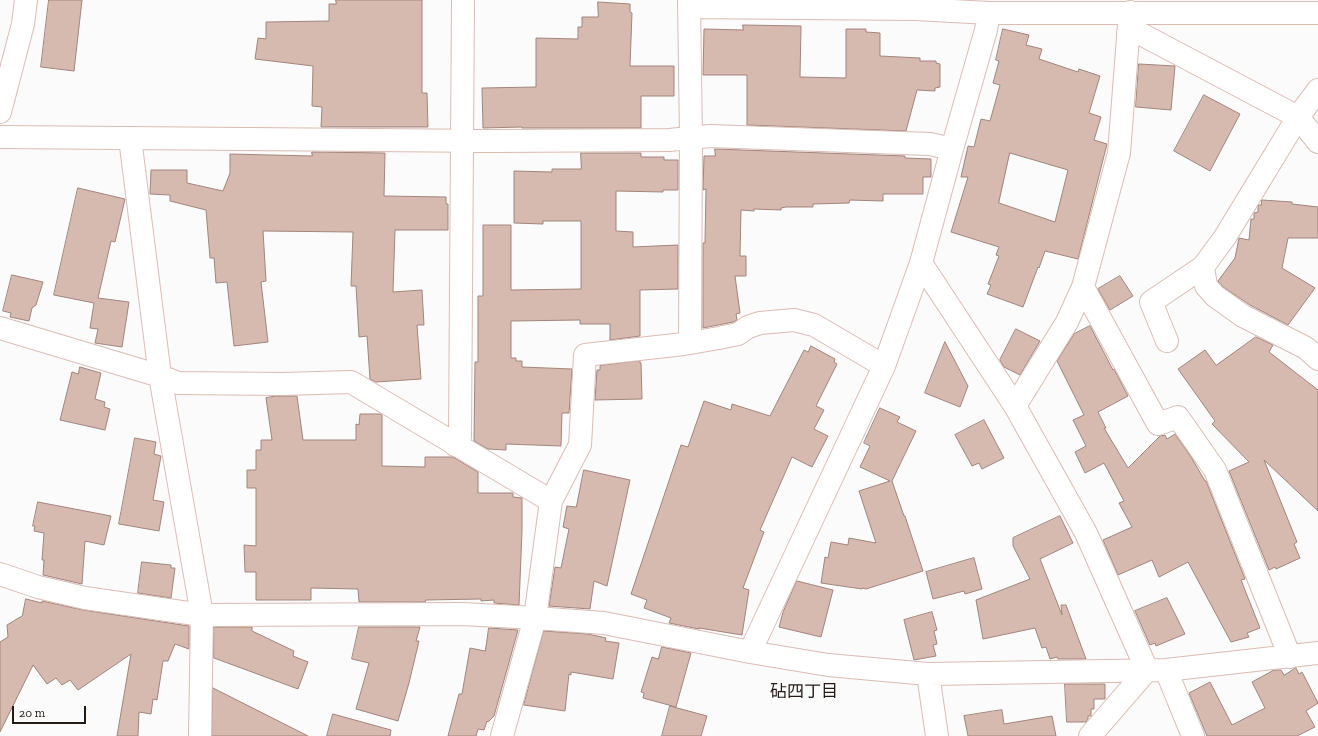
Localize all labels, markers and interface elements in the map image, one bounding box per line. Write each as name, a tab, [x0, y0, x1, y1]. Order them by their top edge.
district label: 砧四丁目	[770, 682, 838, 702]
scale bar	[14, 698, 88, 724]
text: 20 m	[19, 706, 45, 720]

